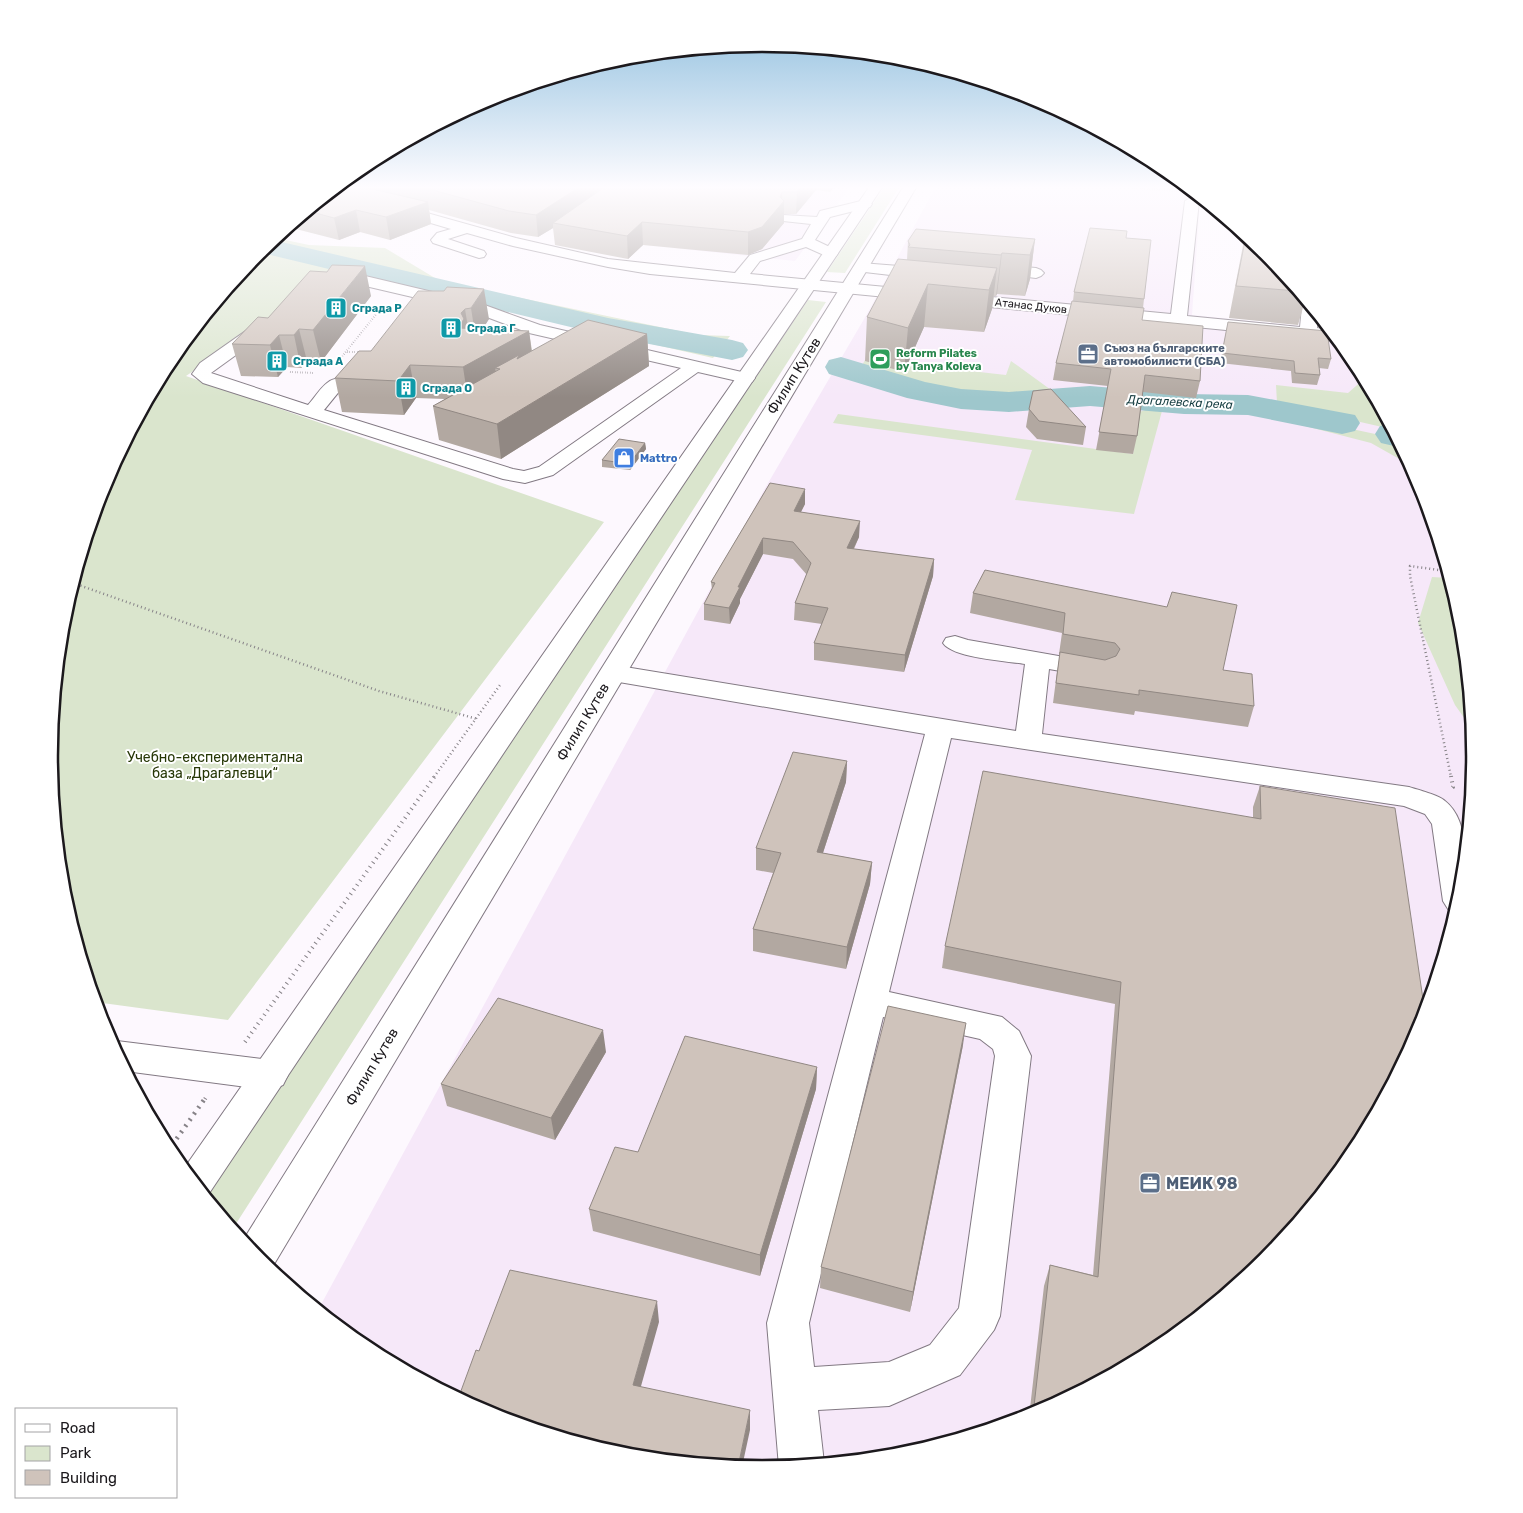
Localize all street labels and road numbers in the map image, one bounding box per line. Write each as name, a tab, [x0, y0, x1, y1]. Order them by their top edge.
street label: Атанас Дуков	[994, 296, 1068, 316]
street label: Филип Кутев	[764, 334, 825, 418]
street label: Филип Кутев	[553, 680, 613, 764]
street label: Филип Кутев	[342, 1025, 402, 1109]

